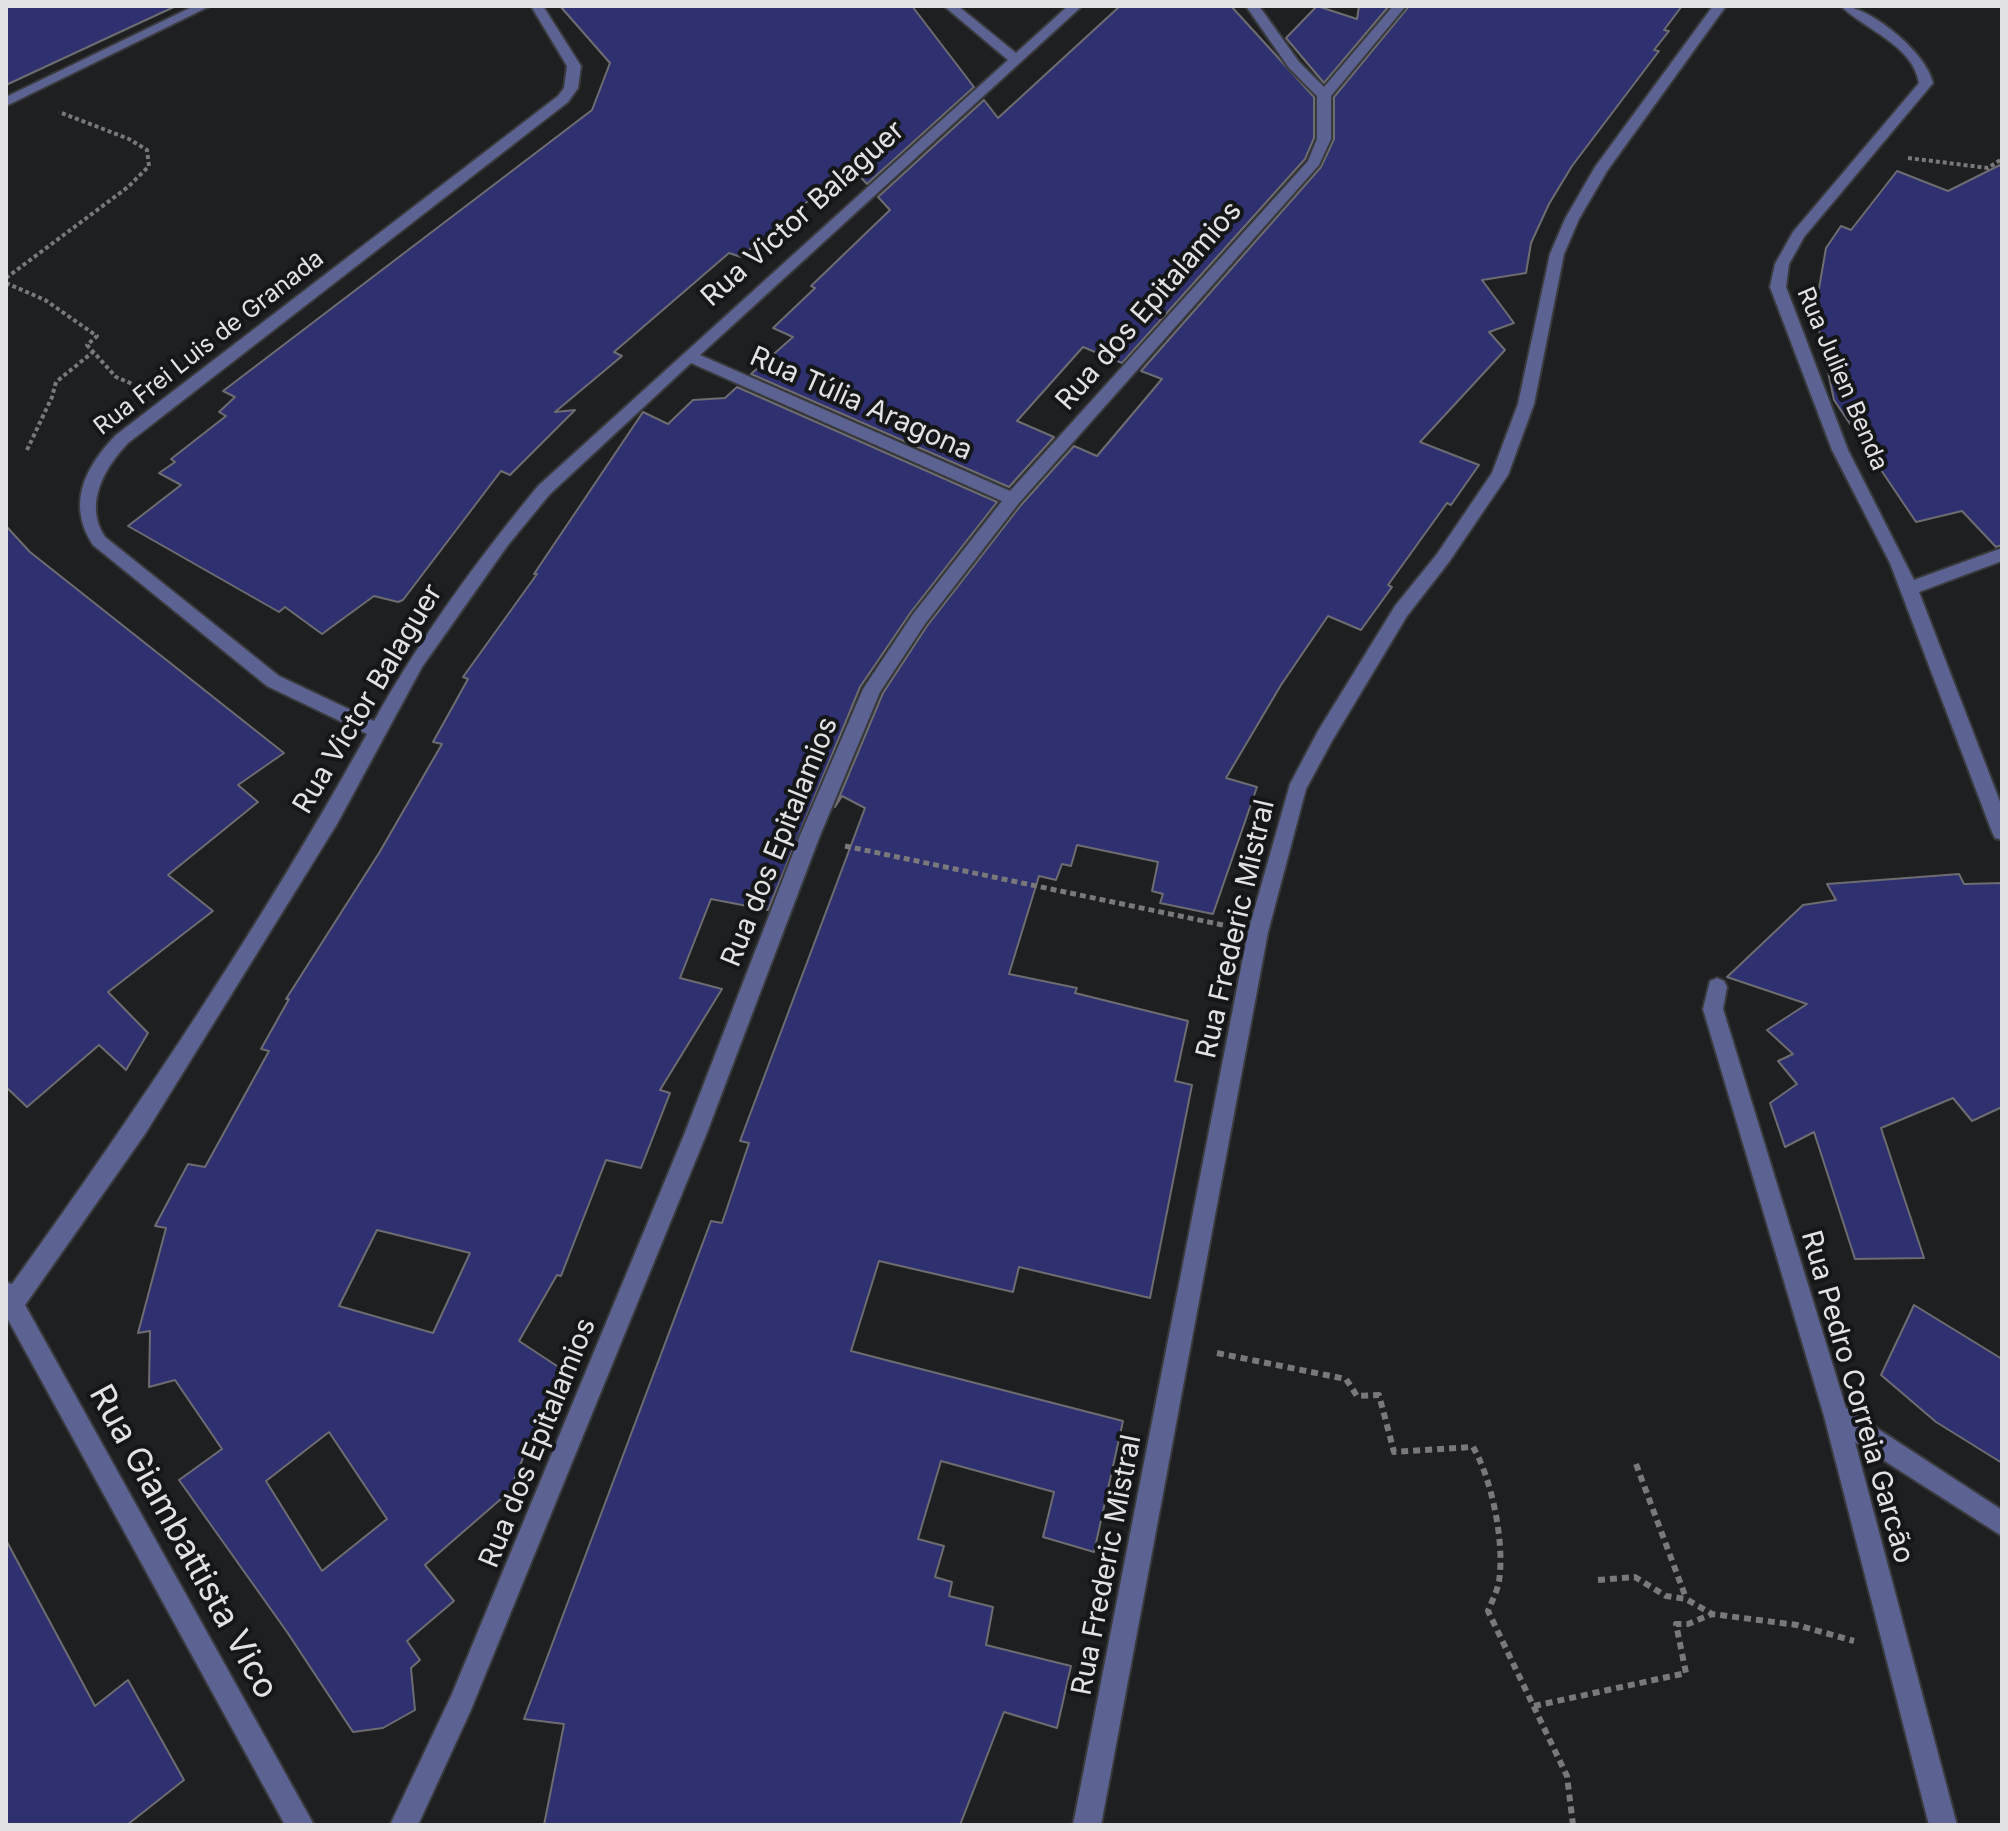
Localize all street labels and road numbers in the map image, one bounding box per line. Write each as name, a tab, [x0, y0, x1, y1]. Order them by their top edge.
street label: Rua Victor Balaguer	[695, 114, 911, 314]
street label: Rua dos Epitalamios	[1049, 195, 1249, 417]
street label: Rua Frei Luis de Granada	[89, 244, 329, 442]
street label: Rua Julien Benda	[1790, 283, 1894, 475]
street label: Rua Túlia Aragona	[745, 340, 977, 468]
street label: Rua Victor Balaguer	[286, 578, 450, 820]
street label: Rua dos Epitalamios	[715, 712, 845, 972]
street label: Rua Frederic Mistral	[1190, 796, 1282, 1062]
street label: Rua Pedro Correia Garcão	[1793, 1227, 1921, 1567]
street label: Rua dos Epitalamios	[473, 1313, 603, 1573]
street label: Rua Giambattista Vico	[80, 1378, 286, 1706]
street label: Rua Frederic Mistral	[1065, 1432, 1149, 1698]

